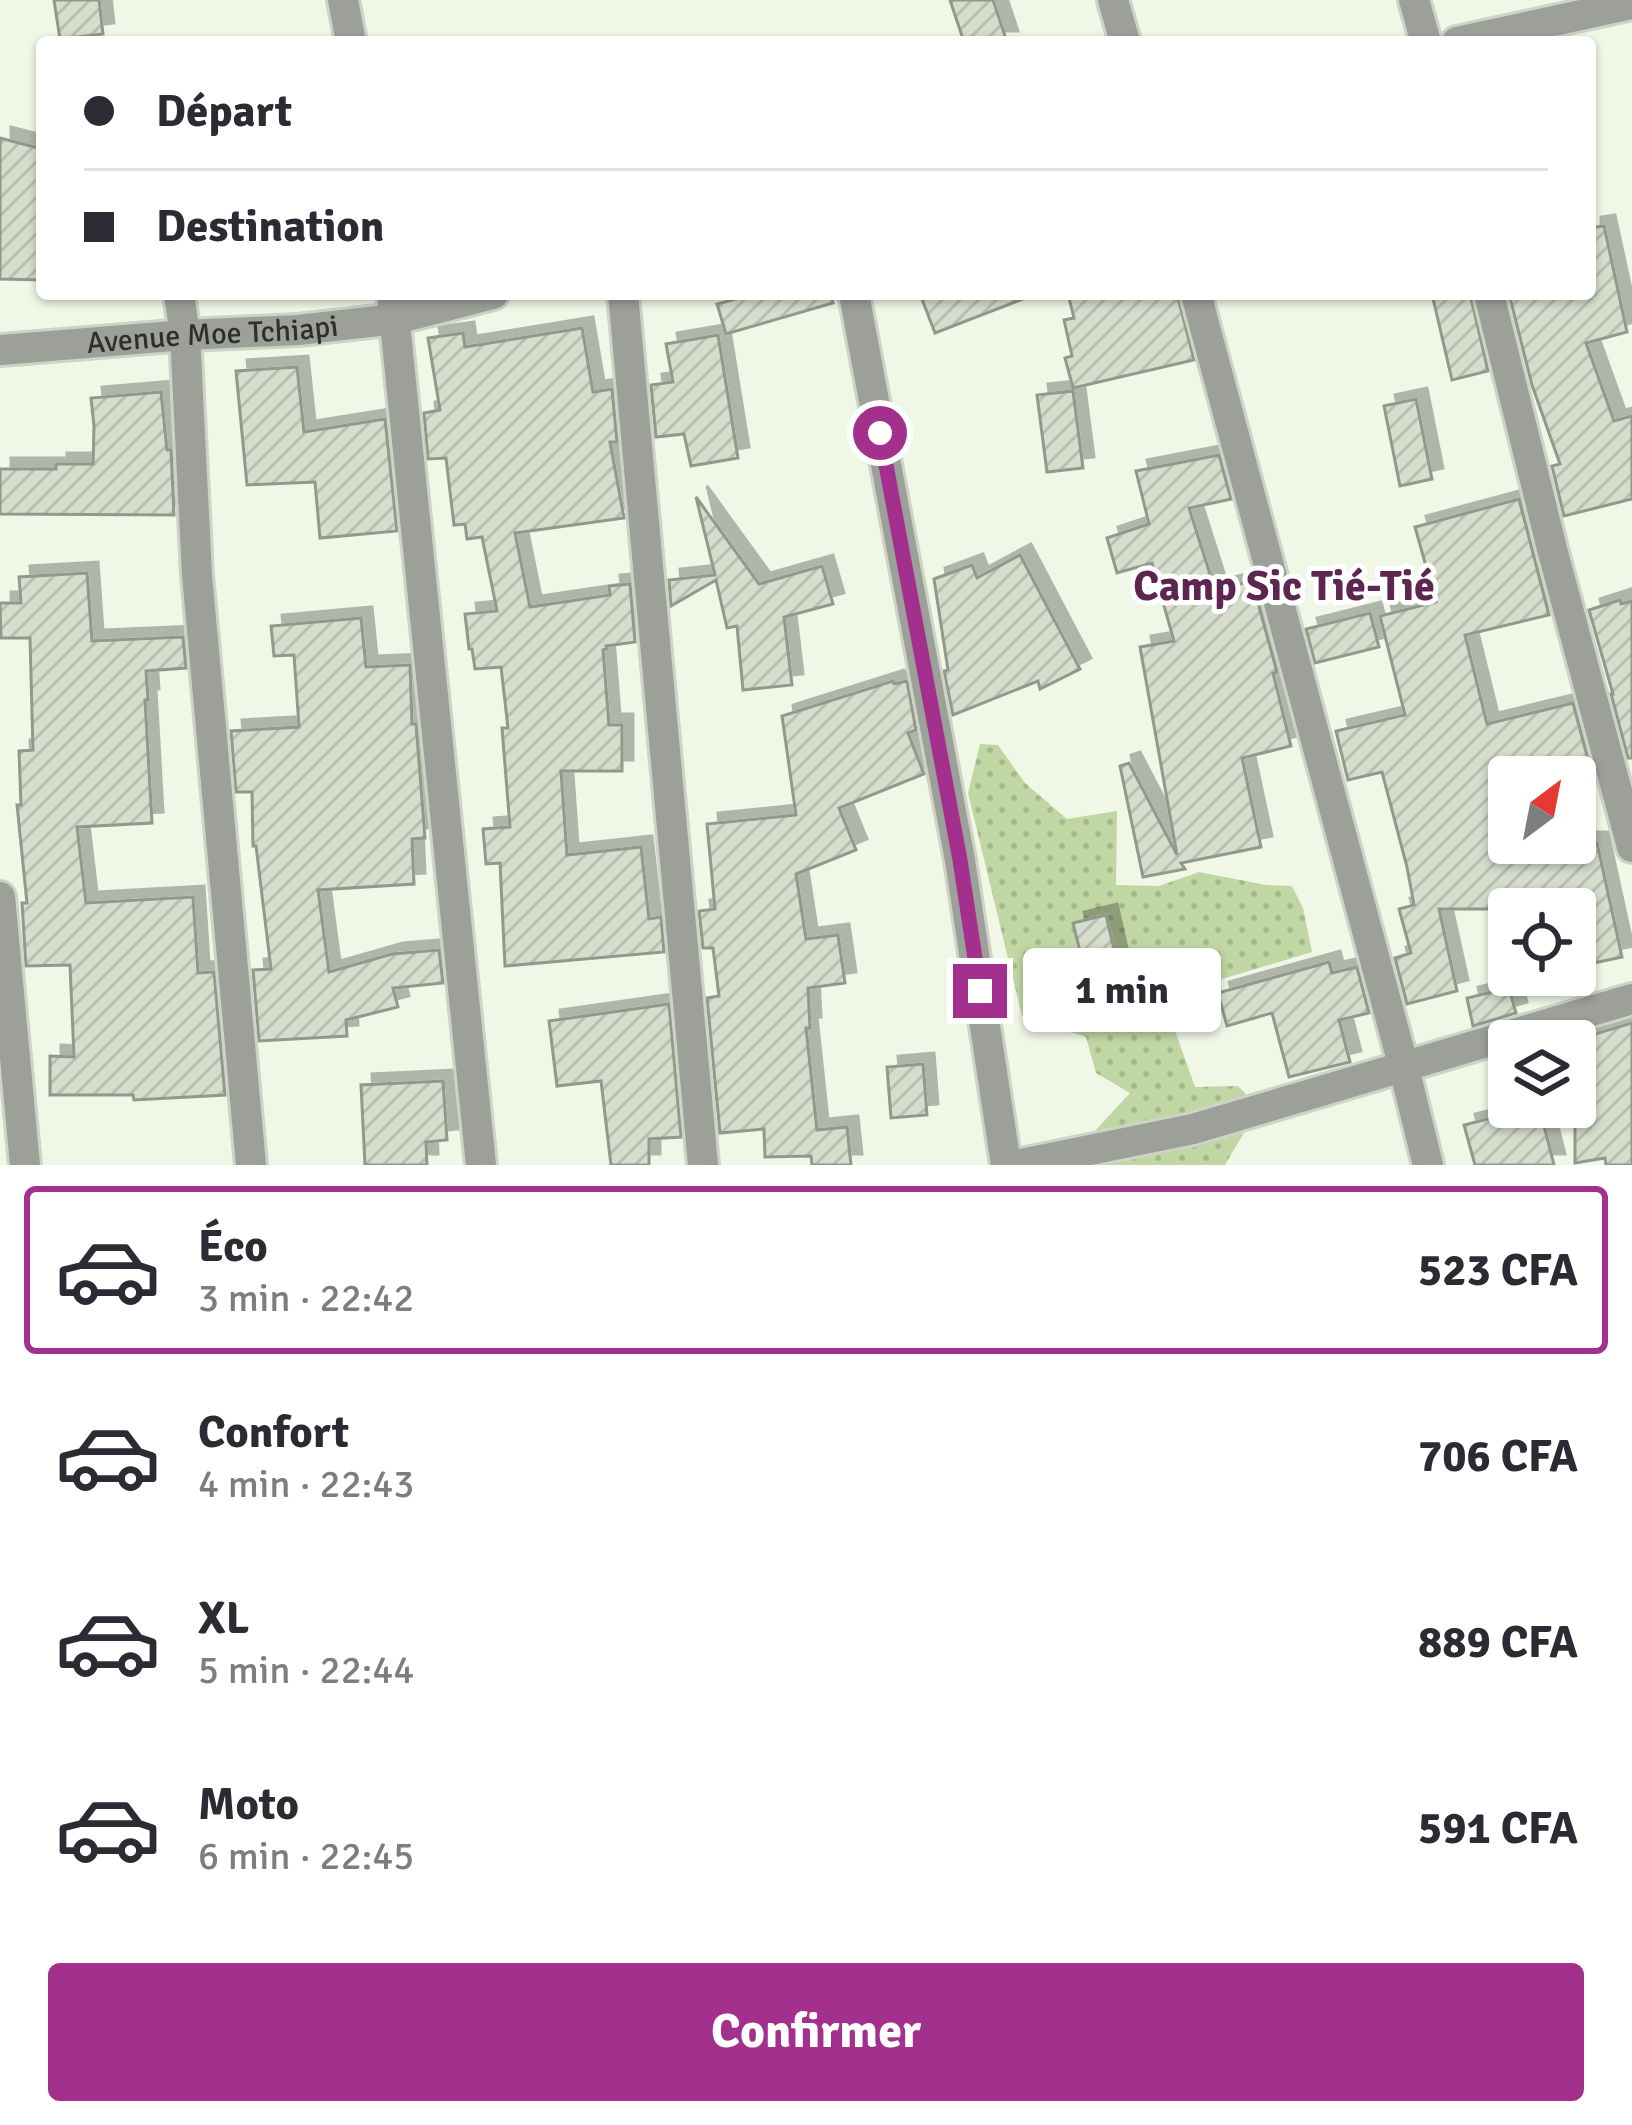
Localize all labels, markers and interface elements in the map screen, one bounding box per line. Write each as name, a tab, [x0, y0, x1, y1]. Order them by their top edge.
text: Départ	[156, 84, 292, 139]
text: Destination	[156, 199, 384, 254]
street label: Avenue Moe Tchiapi	[85, 307, 340, 361]
route start	[853, 406, 907, 460]
district label: Camp Sic Tié-Tié	[1133, 561, 1435, 612]
north arrow	[1488, 756, 1596, 864]
map controls	[1488, 756, 1596, 1128]
button: locate	[1488, 888, 1596, 996]
callout: 1 min	[1022, 949, 1220, 1033]
route end	[953, 964, 1007, 1018]
text: 1 min	[1075, 966, 1169, 1014]
button: layers	[1488, 1020, 1596, 1128]
icon: car	[54, 1216, 162, 1324]
text: Éco	[198, 1219, 268, 1274]
text: 523 CFA	[1418, 1243, 1578, 1298]
text: 3 min · 22:42	[198, 1274, 414, 1322]
icon: car	[54, 1402, 162, 1510]
text: Confort	[198, 1405, 349, 1460]
text: 706 CFA	[1418, 1429, 1578, 1484]
text: 4 min · 22:43	[198, 1460, 414, 1508]
icon: car	[54, 1588, 162, 1696]
text: XL	[198, 1591, 249, 1646]
text: 889 CFA	[1418, 1615, 1578, 1670]
text: 5 min · 22:44	[198, 1646, 414, 1694]
icon: car	[54, 1774, 162, 1882]
text: Moto	[198, 1777, 299, 1832]
text: 591 CFA	[1418, 1801, 1578, 1856]
text: 6 min · 22:45	[198, 1832, 414, 1880]
button: Confirmer	[48, 1963, 1584, 2101]

